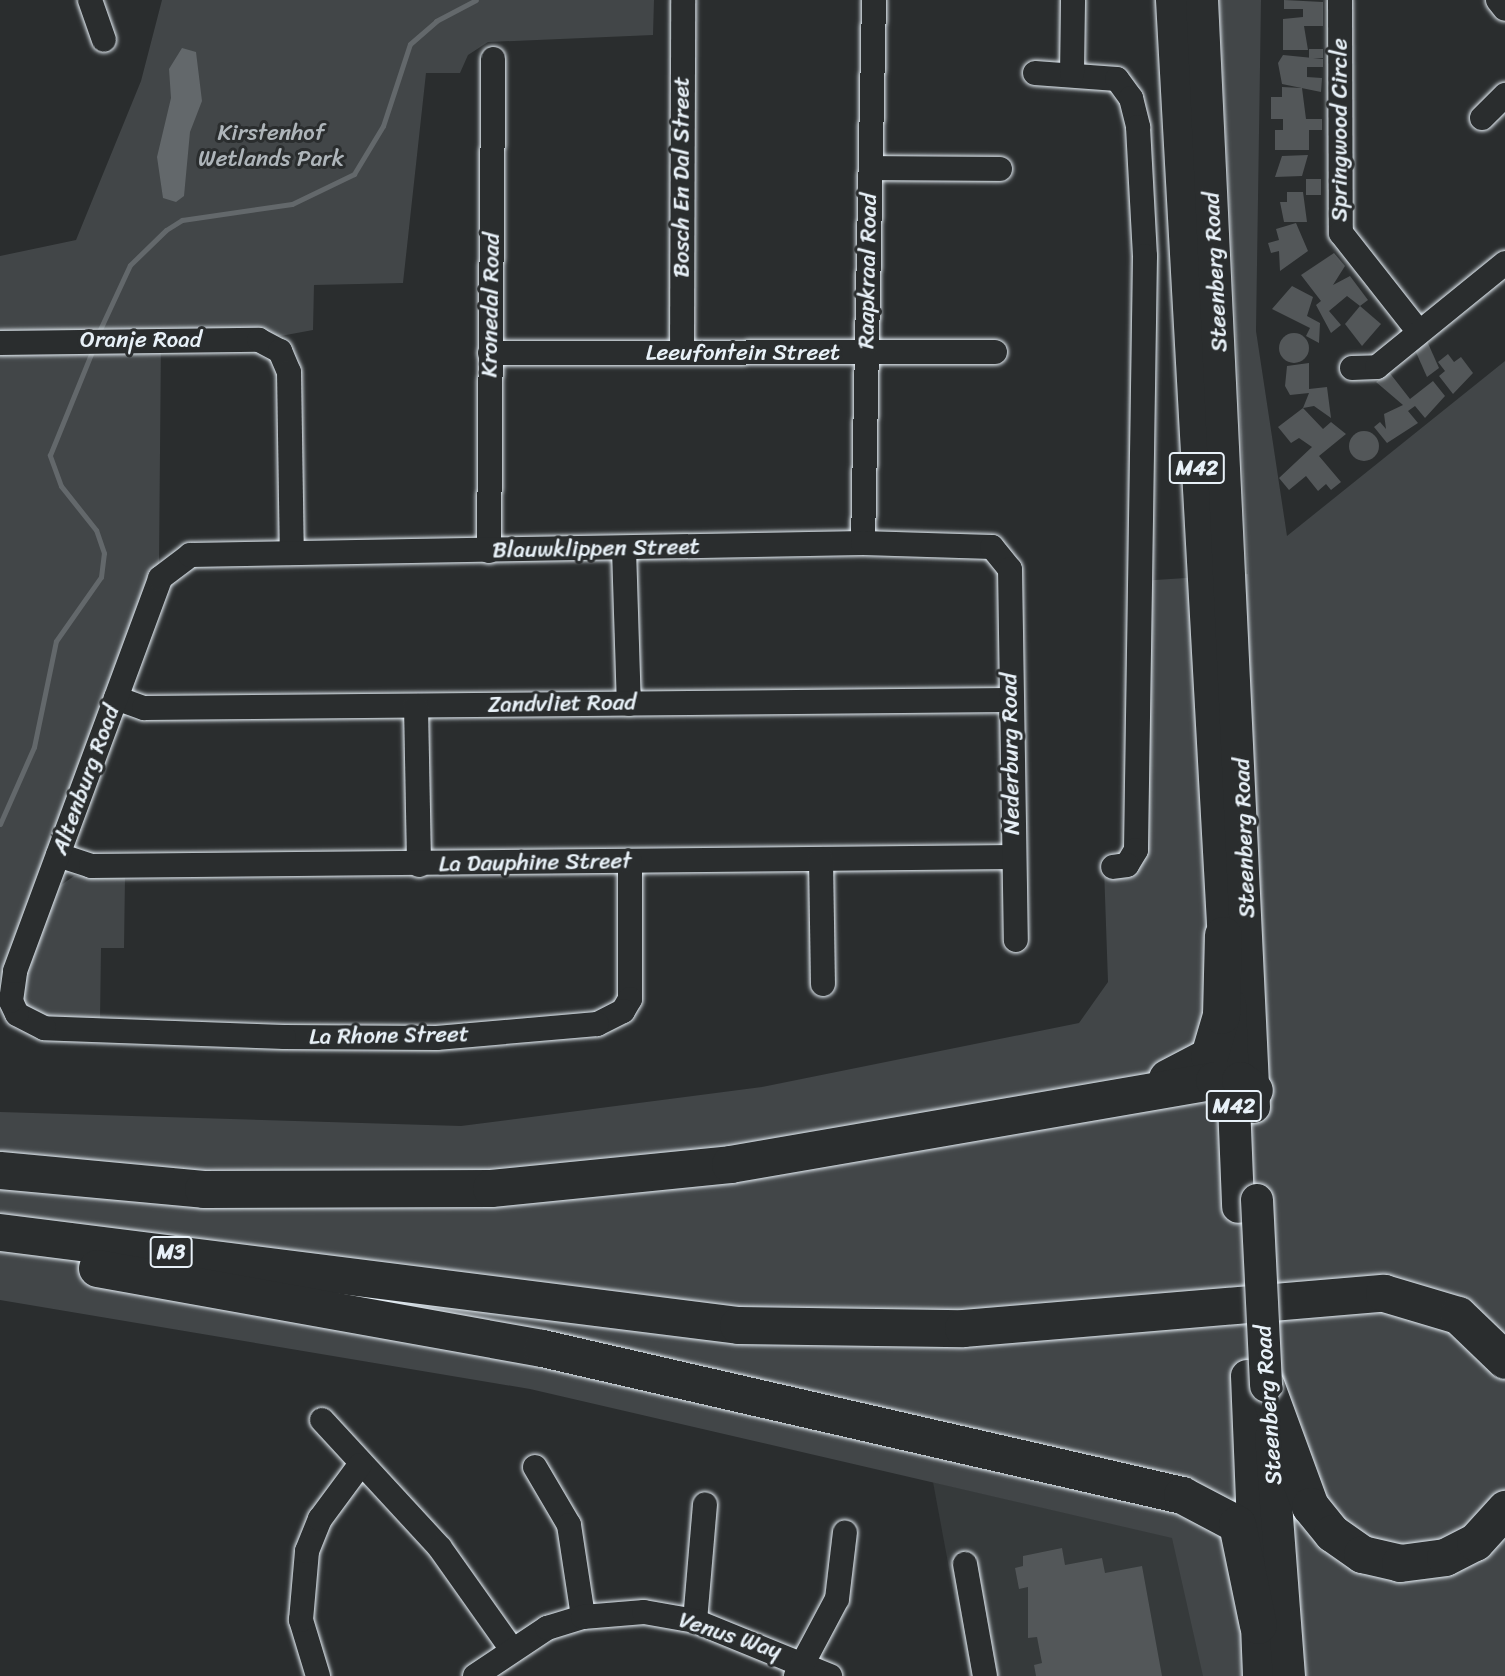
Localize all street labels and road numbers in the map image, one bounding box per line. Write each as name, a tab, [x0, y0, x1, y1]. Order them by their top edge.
street label: Springwood Circle	[1326, 38, 1354, 222]
street label: Bosch En Dal Street	[668, 76, 696, 278]
street label: Steenberg Road	[1198, 191, 1234, 353]
street label: Raapkraal Road	[853, 193, 883, 349]
street label: Kronedal Road	[476, 232, 506, 378]
street label: Oranje Road	[80, 326, 202, 354]
street label: Leeufontein Street	[646, 339, 840, 367]
road number: M42	[1167, 450, 1227, 486]
street label: Blauwklippen Street	[492, 533, 700, 565]
street label: Nederburg Road	[996, 673, 1026, 835]
street label: Zandvliet Road	[487, 689, 637, 719]
street label: Altenburg Road	[46, 701, 126, 859]
street label: Steenberg Road	[1228, 757, 1262, 919]
street label: La Dauphine Street	[438, 848, 632, 878]
street label: La Rhone Street	[307, 1021, 471, 1051]
road number: M42	[1204, 1088, 1264, 1124]
road number: M3	[148, 1234, 194, 1270]
street label: Steenberg Road	[1250, 1324, 1288, 1486]
street label: Venus Way	[675, 1606, 785, 1666]

